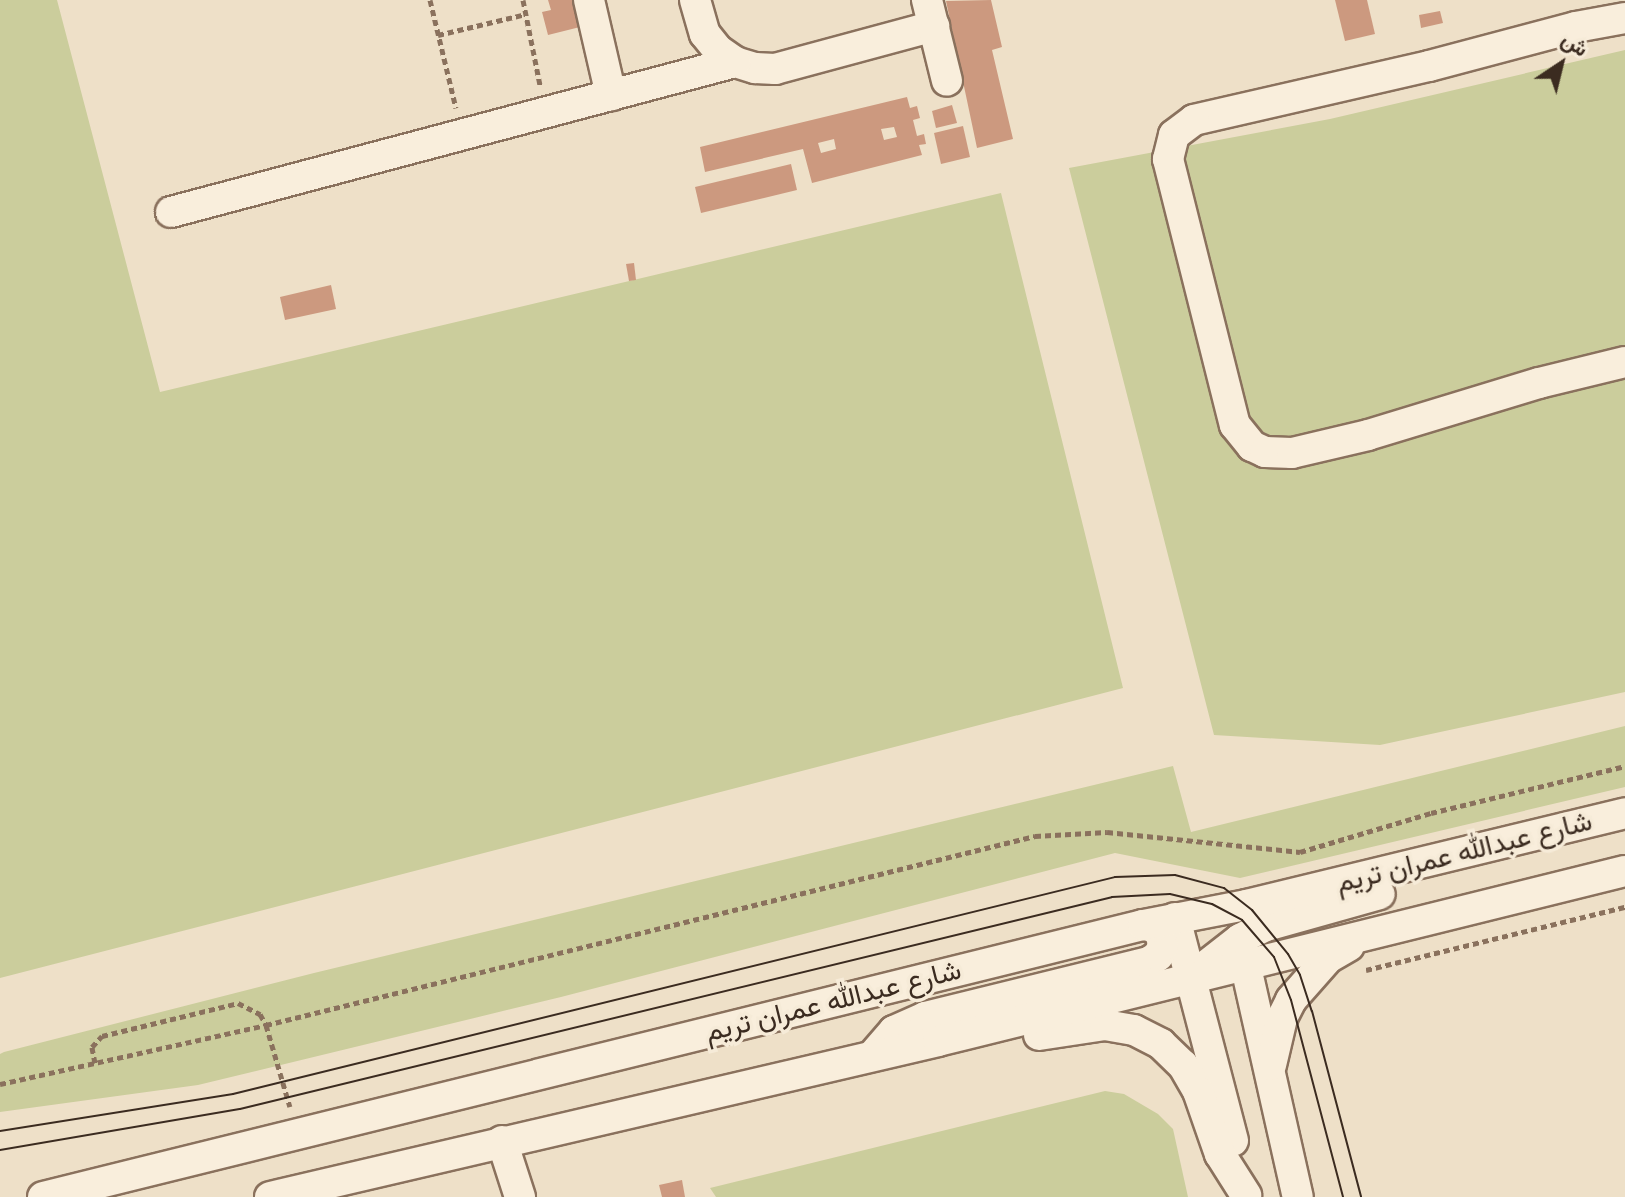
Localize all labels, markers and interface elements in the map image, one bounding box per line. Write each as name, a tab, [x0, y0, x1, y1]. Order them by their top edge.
north arrow	[1521, 24, 1601, 104]
text: ش	[1557, 26, 1593, 62]
street label: شارع عبدالله عمران تريم	[1333, 804, 1595, 900]
street label: شارع عبدالله عمران تريم	[702, 953, 964, 1049]

